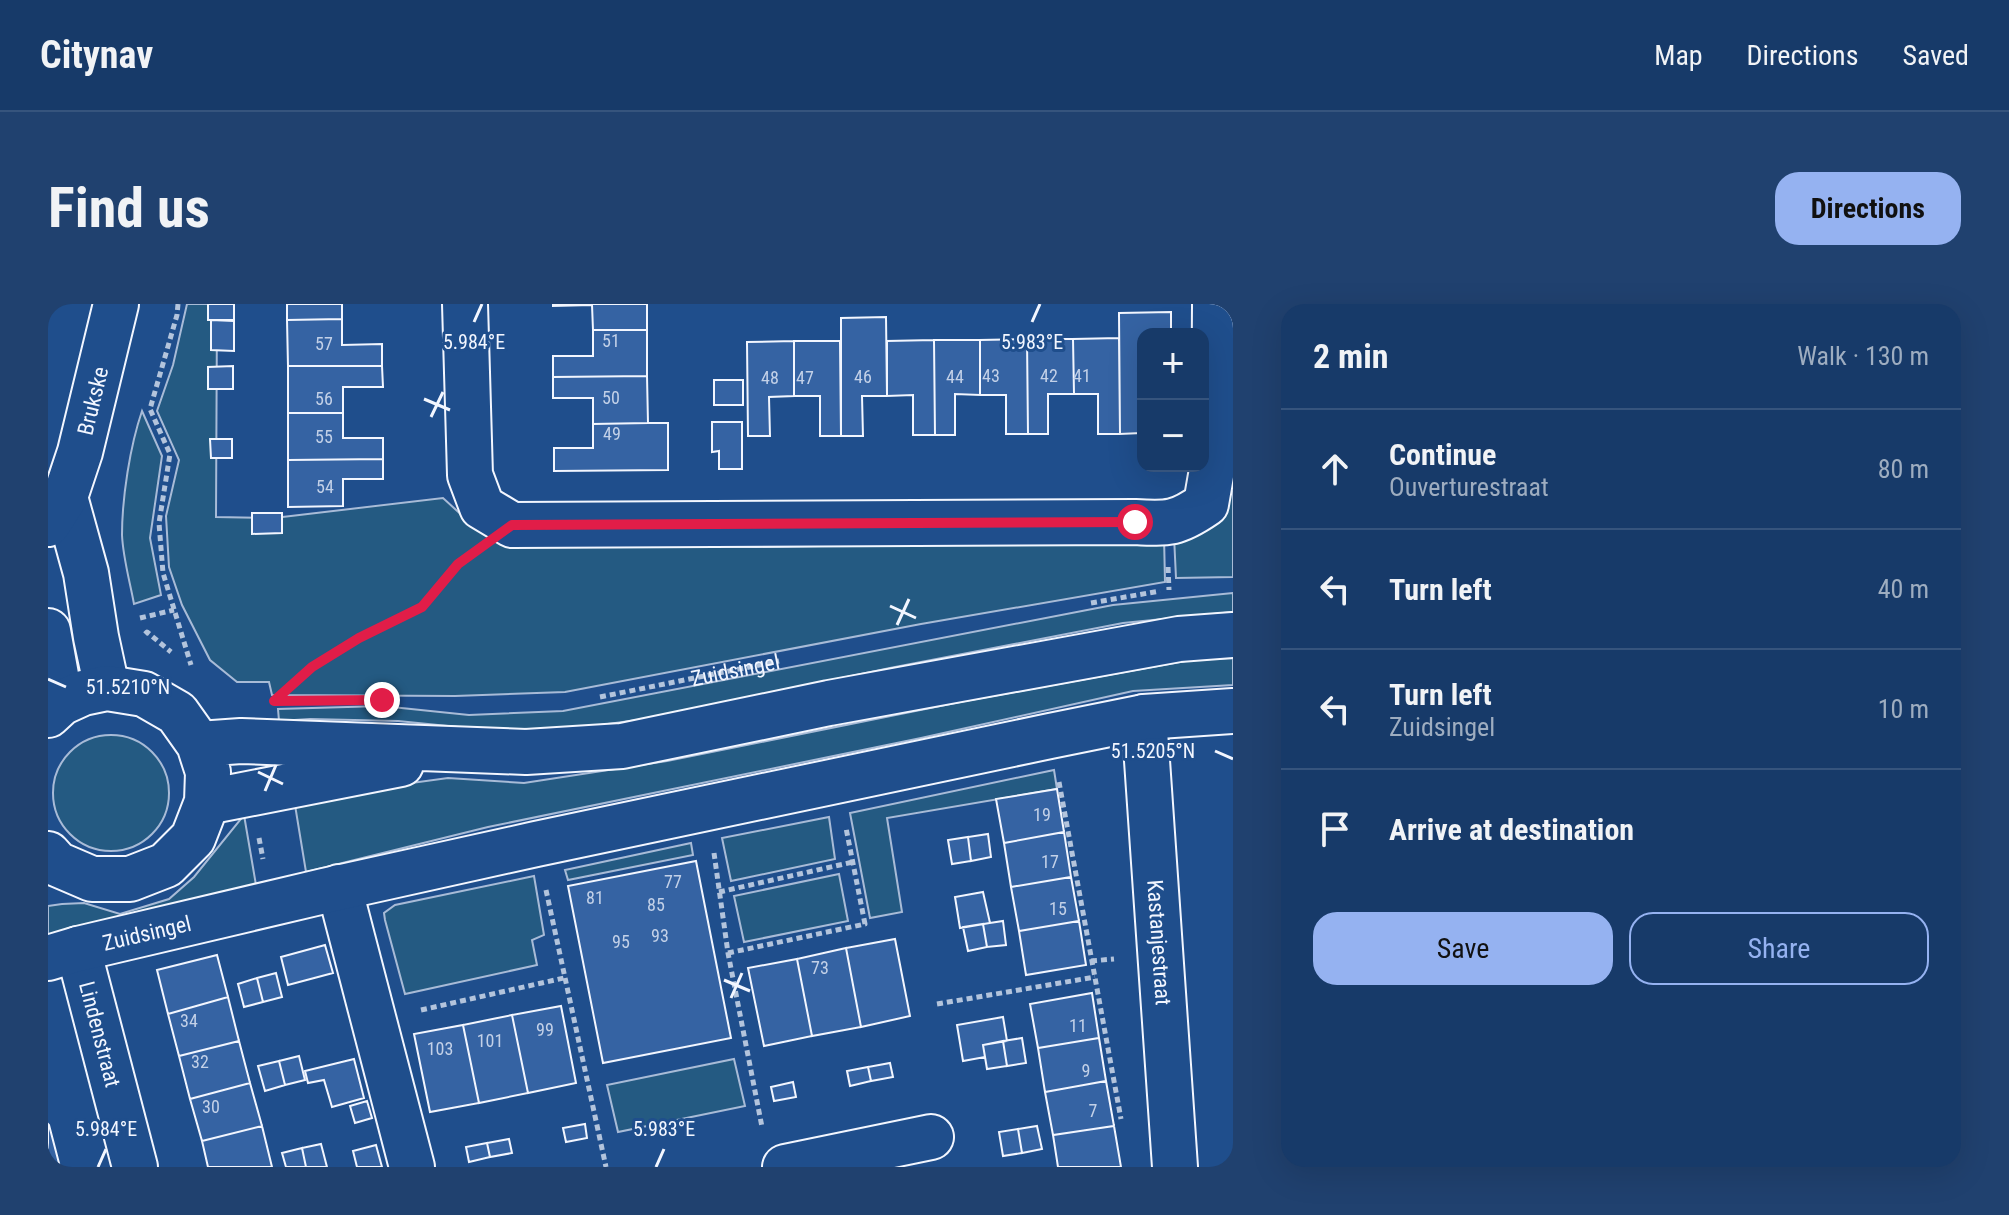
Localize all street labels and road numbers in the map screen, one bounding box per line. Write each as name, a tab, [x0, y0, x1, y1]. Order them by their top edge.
street label: Brukske	[73, 364, 113, 438]
street label: Zuidsingel	[689, 649, 782, 691]
street label: Kastanjestraat	[1142, 879, 1176, 1006]
street label: Zuidsingel	[100, 911, 194, 956]
street label: Lindenstraat	[74, 979, 126, 1090]

